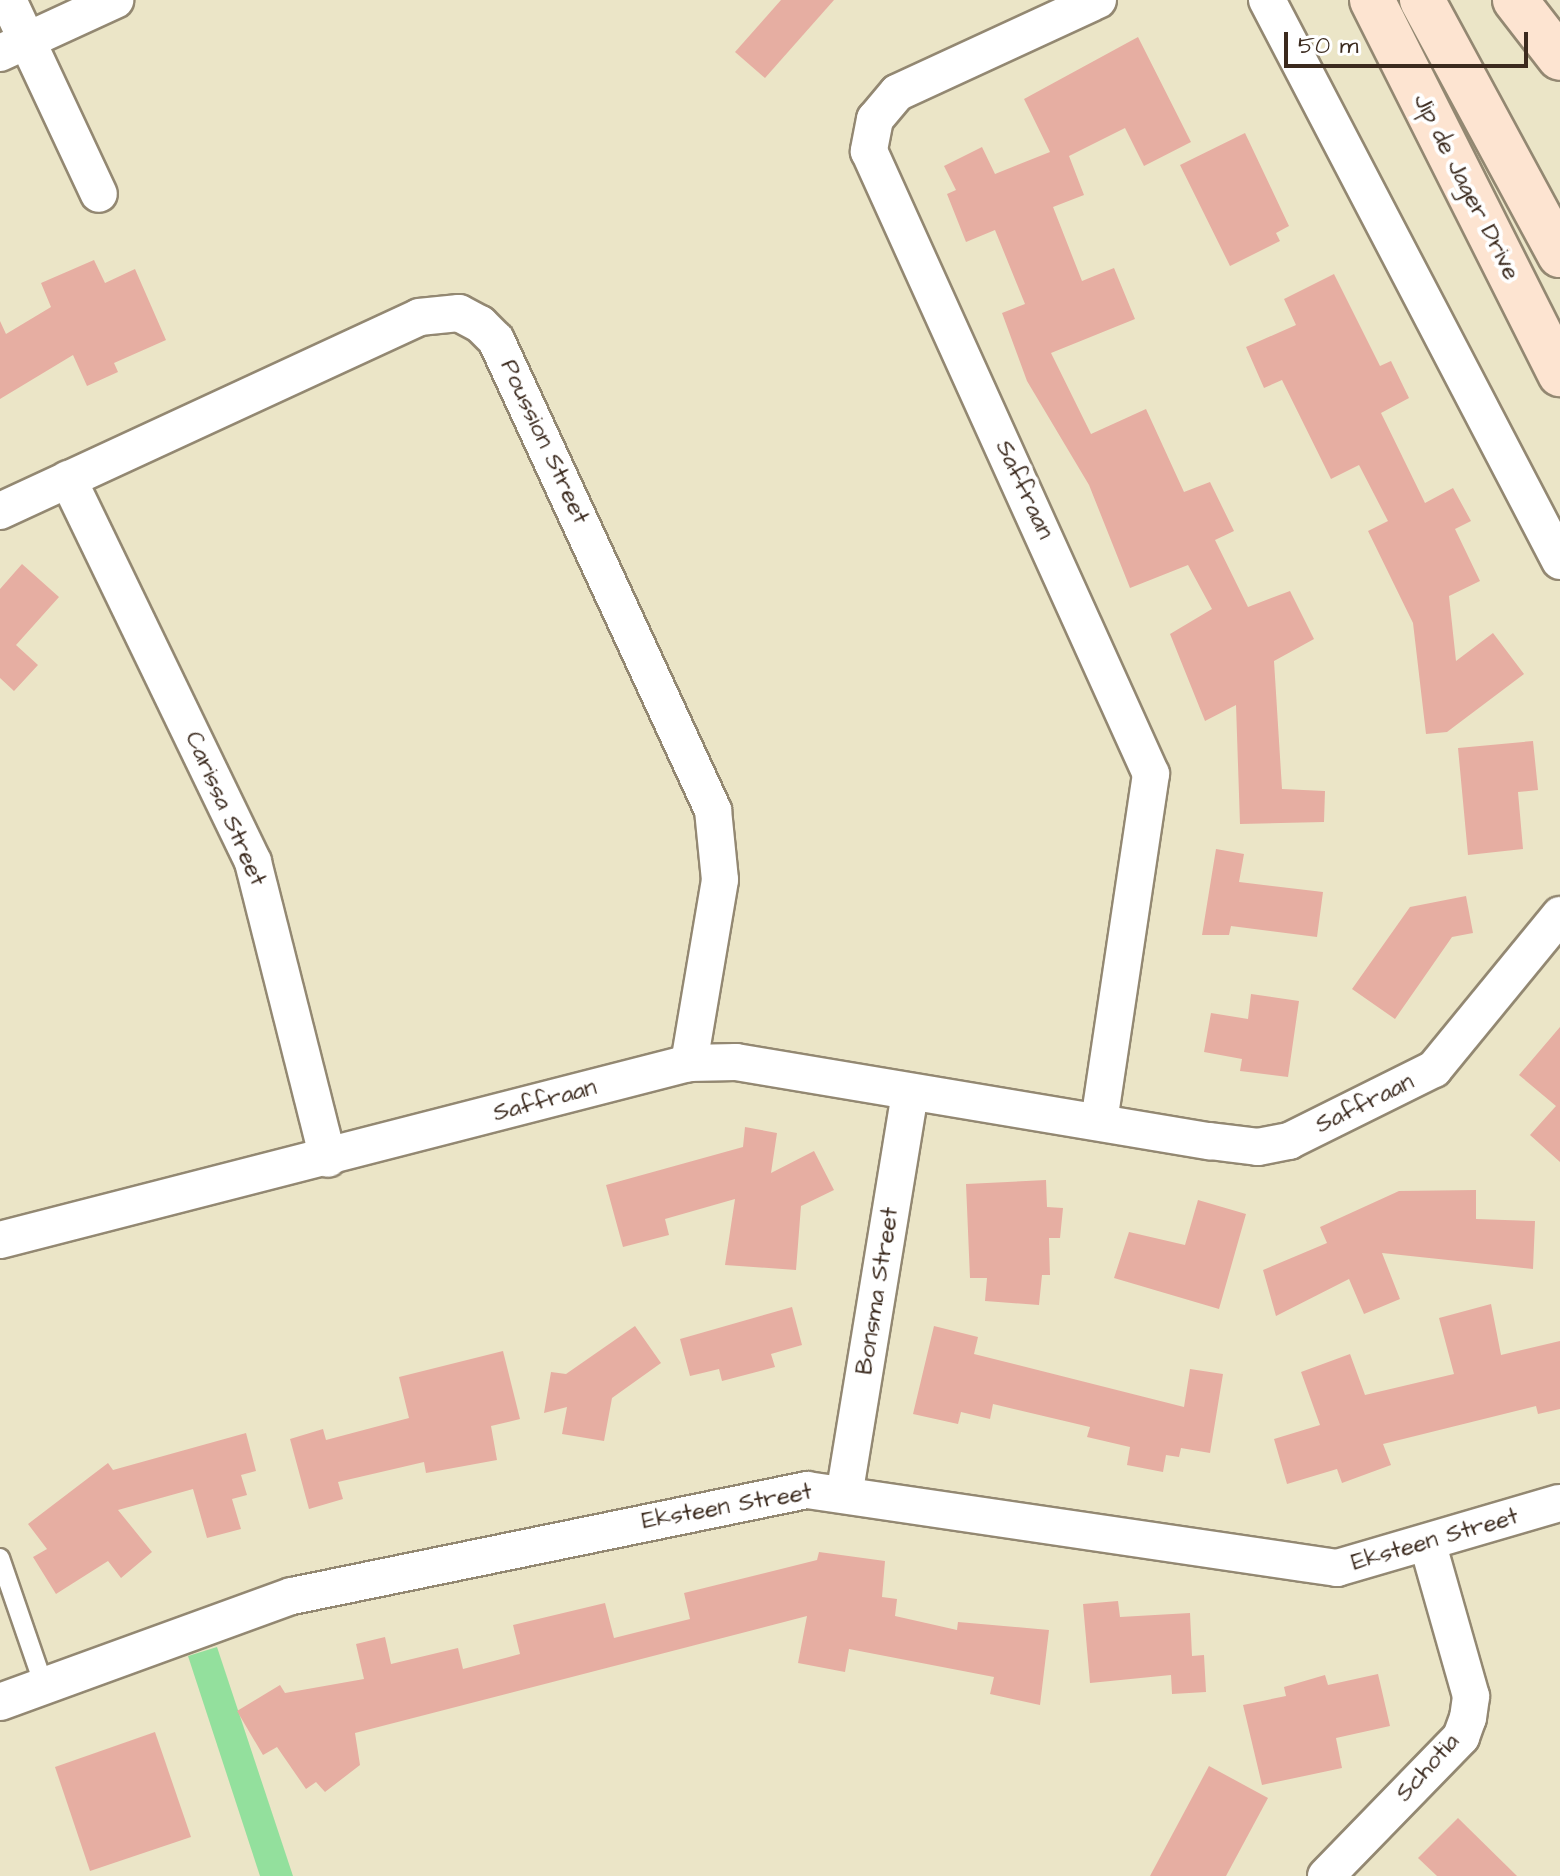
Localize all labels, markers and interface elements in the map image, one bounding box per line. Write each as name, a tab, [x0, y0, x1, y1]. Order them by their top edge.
scale bar	[1288, 16, 1532, 66]
text: 50 m	[1298, 29, 1358, 63]
street label: Jip de Jager Drive	[1407, 89, 1525, 285]
street label: Poussion Street	[493, 355, 595, 529]
street label: Saffraan	[989, 436, 1059, 544]
street label: Carissa Street	[178, 727, 272, 891]
street label: Saffraan	[1311, 1068, 1419, 1140]
street label: Saffraan	[490, 1073, 600, 1129]
street label: Bonsma Street	[851, 1205, 905, 1377]
street label: Eksteen Street	[640, 1478, 814, 1536]
street label: Eksteen Street	[1348, 1502, 1522, 1578]
street label: Schotia	[1390, 1728, 1466, 1808]

